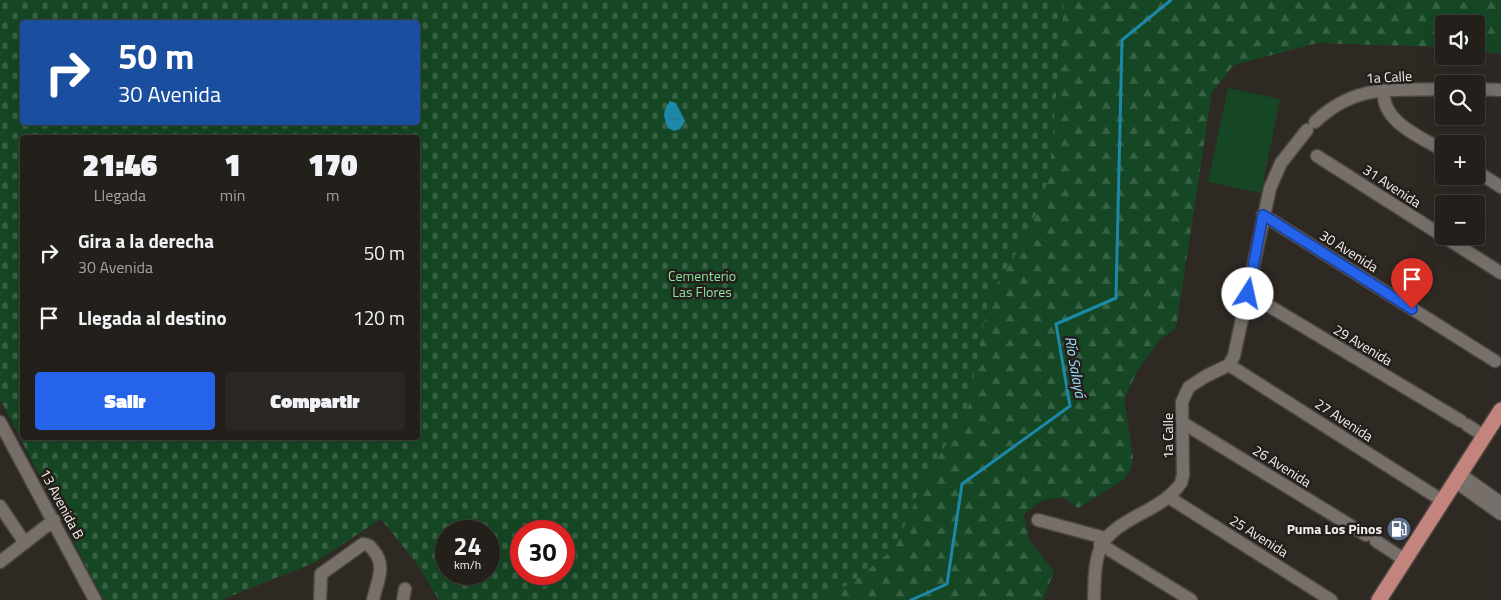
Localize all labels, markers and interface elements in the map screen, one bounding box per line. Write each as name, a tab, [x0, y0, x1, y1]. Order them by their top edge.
map controls	[1435, 15, 1485, 245]
button: sound	[1435, 15, 1485, 65]
text: 50 m	[118, 29, 194, 83]
icon: right	[35, 40, 100, 105]
street label: 1a Calle	[1365, 65, 1413, 88]
button: search	[1435, 75, 1485, 125]
text: 30 Avenida	[118, 77, 221, 111]
button: +	[1435, 135, 1485, 185]
text: 21:46	[83, 142, 157, 188]
text: 1	[224, 142, 241, 188]
text: 170	[308, 142, 357, 188]
street label: 31 Avenida	[1359, 159, 1425, 212]
text: Llegada	[94, 183, 146, 207]
text: min	[220, 183, 245, 207]
text: m	[326, 183, 339, 207]
button: −	[1435, 195, 1485, 245]
street label: 30 Avenida	[1316, 224, 1383, 277]
text: Gira a la derecha	[78, 226, 214, 255]
text: 50 m	[364, 238, 405, 267]
icon: right	[35, 239, 63, 267]
text: 30 Avenida	[78, 255, 153, 279]
pin	[1391, 258, 1433, 309]
park label: Cementerio Las Flores	[668, 265, 736, 302]
icon: arrive	[1398, 265, 1426, 293]
position arrow	[1221, 267, 1273, 319]
text: Llegada al destino	[78, 303, 227, 332]
text: 120 m	[353, 303, 405, 332]
icon: arrive	[35, 304, 63, 332]
street label: 29 Avenida	[1330, 319, 1397, 370]
water label: Río Salayá	[1059, 334, 1092, 401]
button: Salir	[35, 372, 215, 430]
button: Compartir	[225, 372, 405, 430]
street label: 27 Avenida	[1311, 393, 1377, 446]
street label: 1a Calle	[1157, 413, 1178, 459]
street label: 26 Avenida	[1249, 439, 1316, 492]
street label: 13 Avenida B	[35, 465, 90, 543]
street label: 25 Avenida	[1226, 509, 1293, 562]
fuel station icon: Puma Los Pinos	[1386, 516, 1412, 542]
place label: Puma Los Pinos	[1287, 518, 1382, 539]
speed limit sign: 30	[510, 520, 575, 585]
text: 24	[453, 527, 482, 565]
text: km/h	[454, 555, 481, 574]

